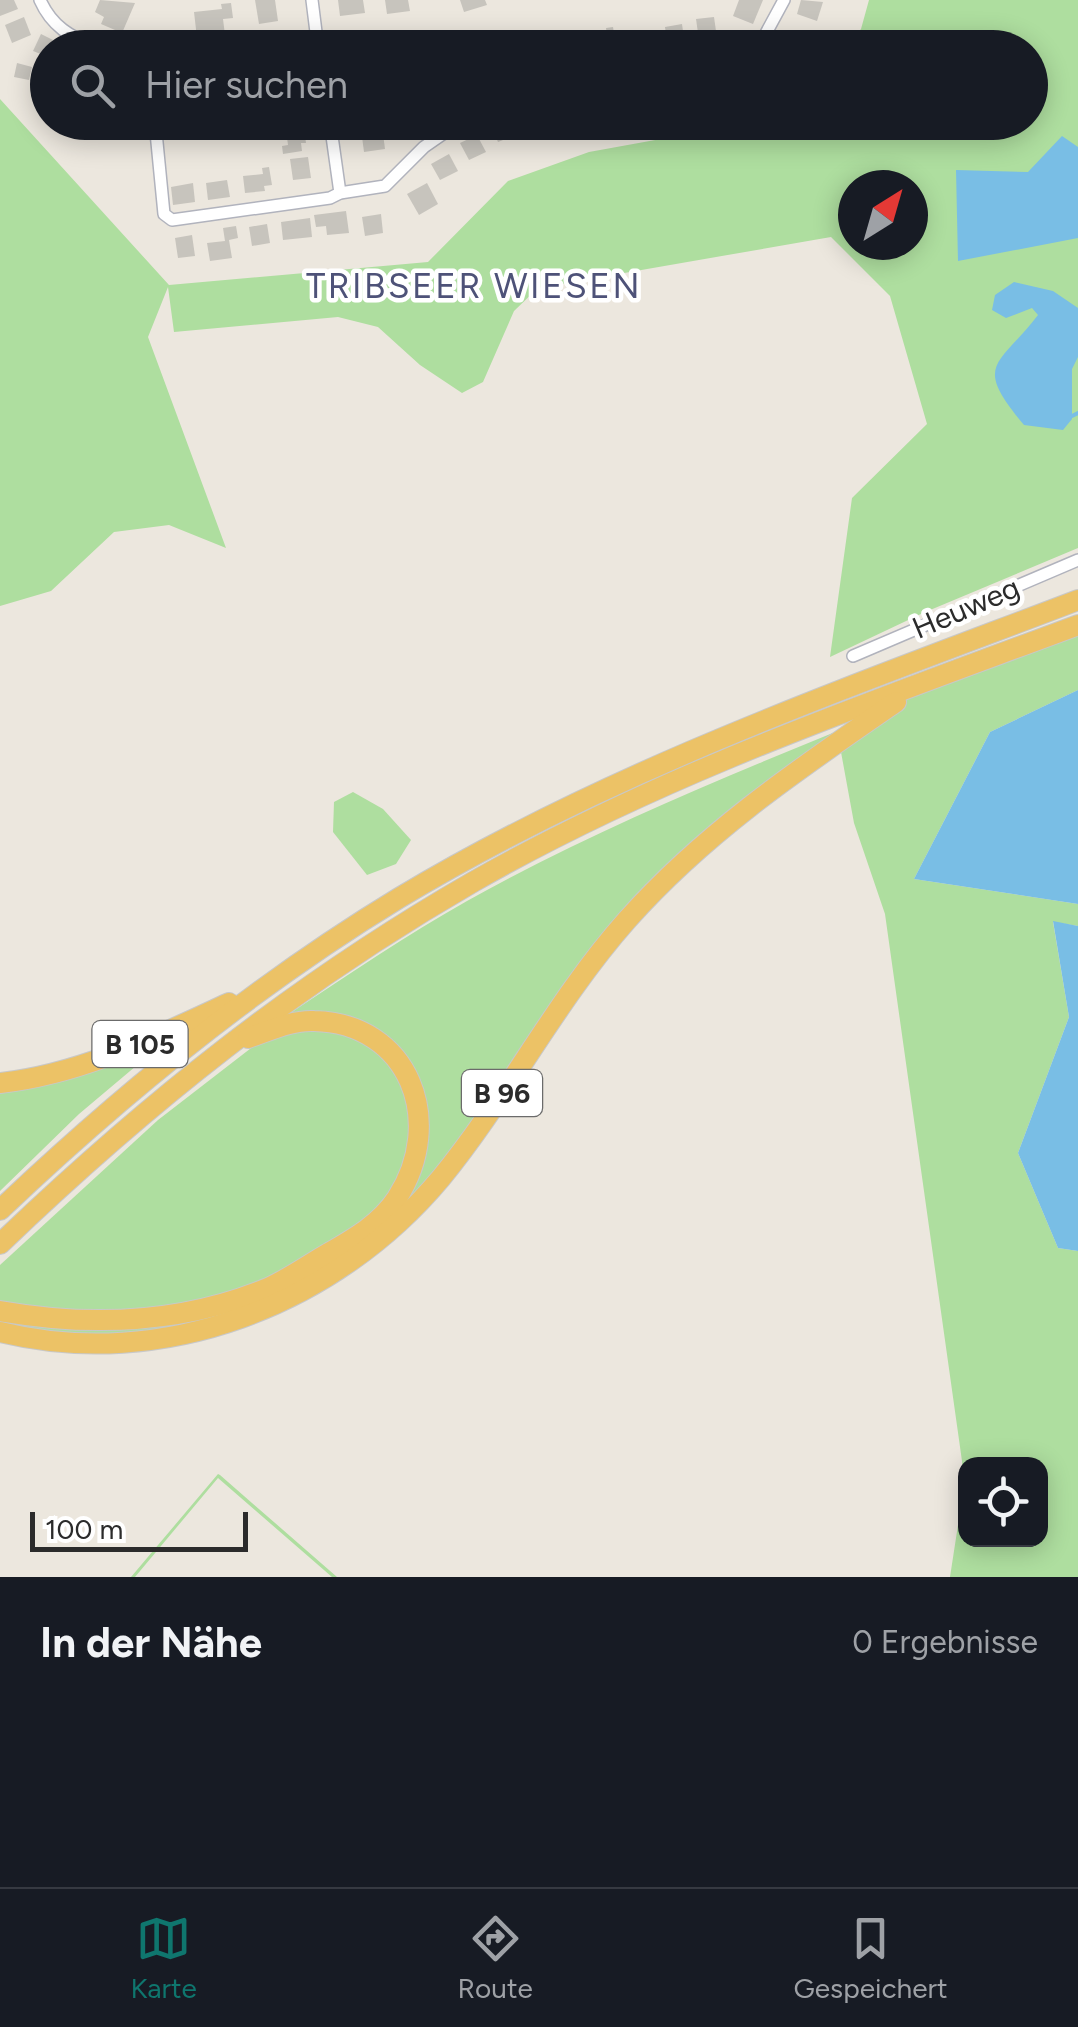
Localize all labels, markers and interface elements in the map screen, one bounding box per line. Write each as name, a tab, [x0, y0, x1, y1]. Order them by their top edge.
search box	[30, 30, 1048, 140]
icon: search	[65, 58, 120, 113]
text: Hier suchen	[145, 62, 348, 108]
north arrow	[838, 170, 928, 260]
district label: TRIBSEER WIESEN	[306, 265, 642, 307]
street label: Heuweg	[907, 568, 1025, 647]
road number: B 105	[92, 1021, 188, 1067]
road number: B 96	[462, 1070, 542, 1116]
map controls	[958, 1457, 1048, 1547]
button: locate	[958, 1457, 1048, 1547]
scale bar	[30, 1507, 248, 1552]
text: 100 m	[45, 1512, 123, 1546]
text: In der Nähe	[40, 1617, 262, 1668]
text: 0 Ergebnisse	[852, 1623, 1038, 1661]
tab: Karte	[130, 1911, 197, 2005]
tab: Route	[458, 1911, 533, 2005]
tab: Gespeichert	[794, 1911, 948, 2005]

